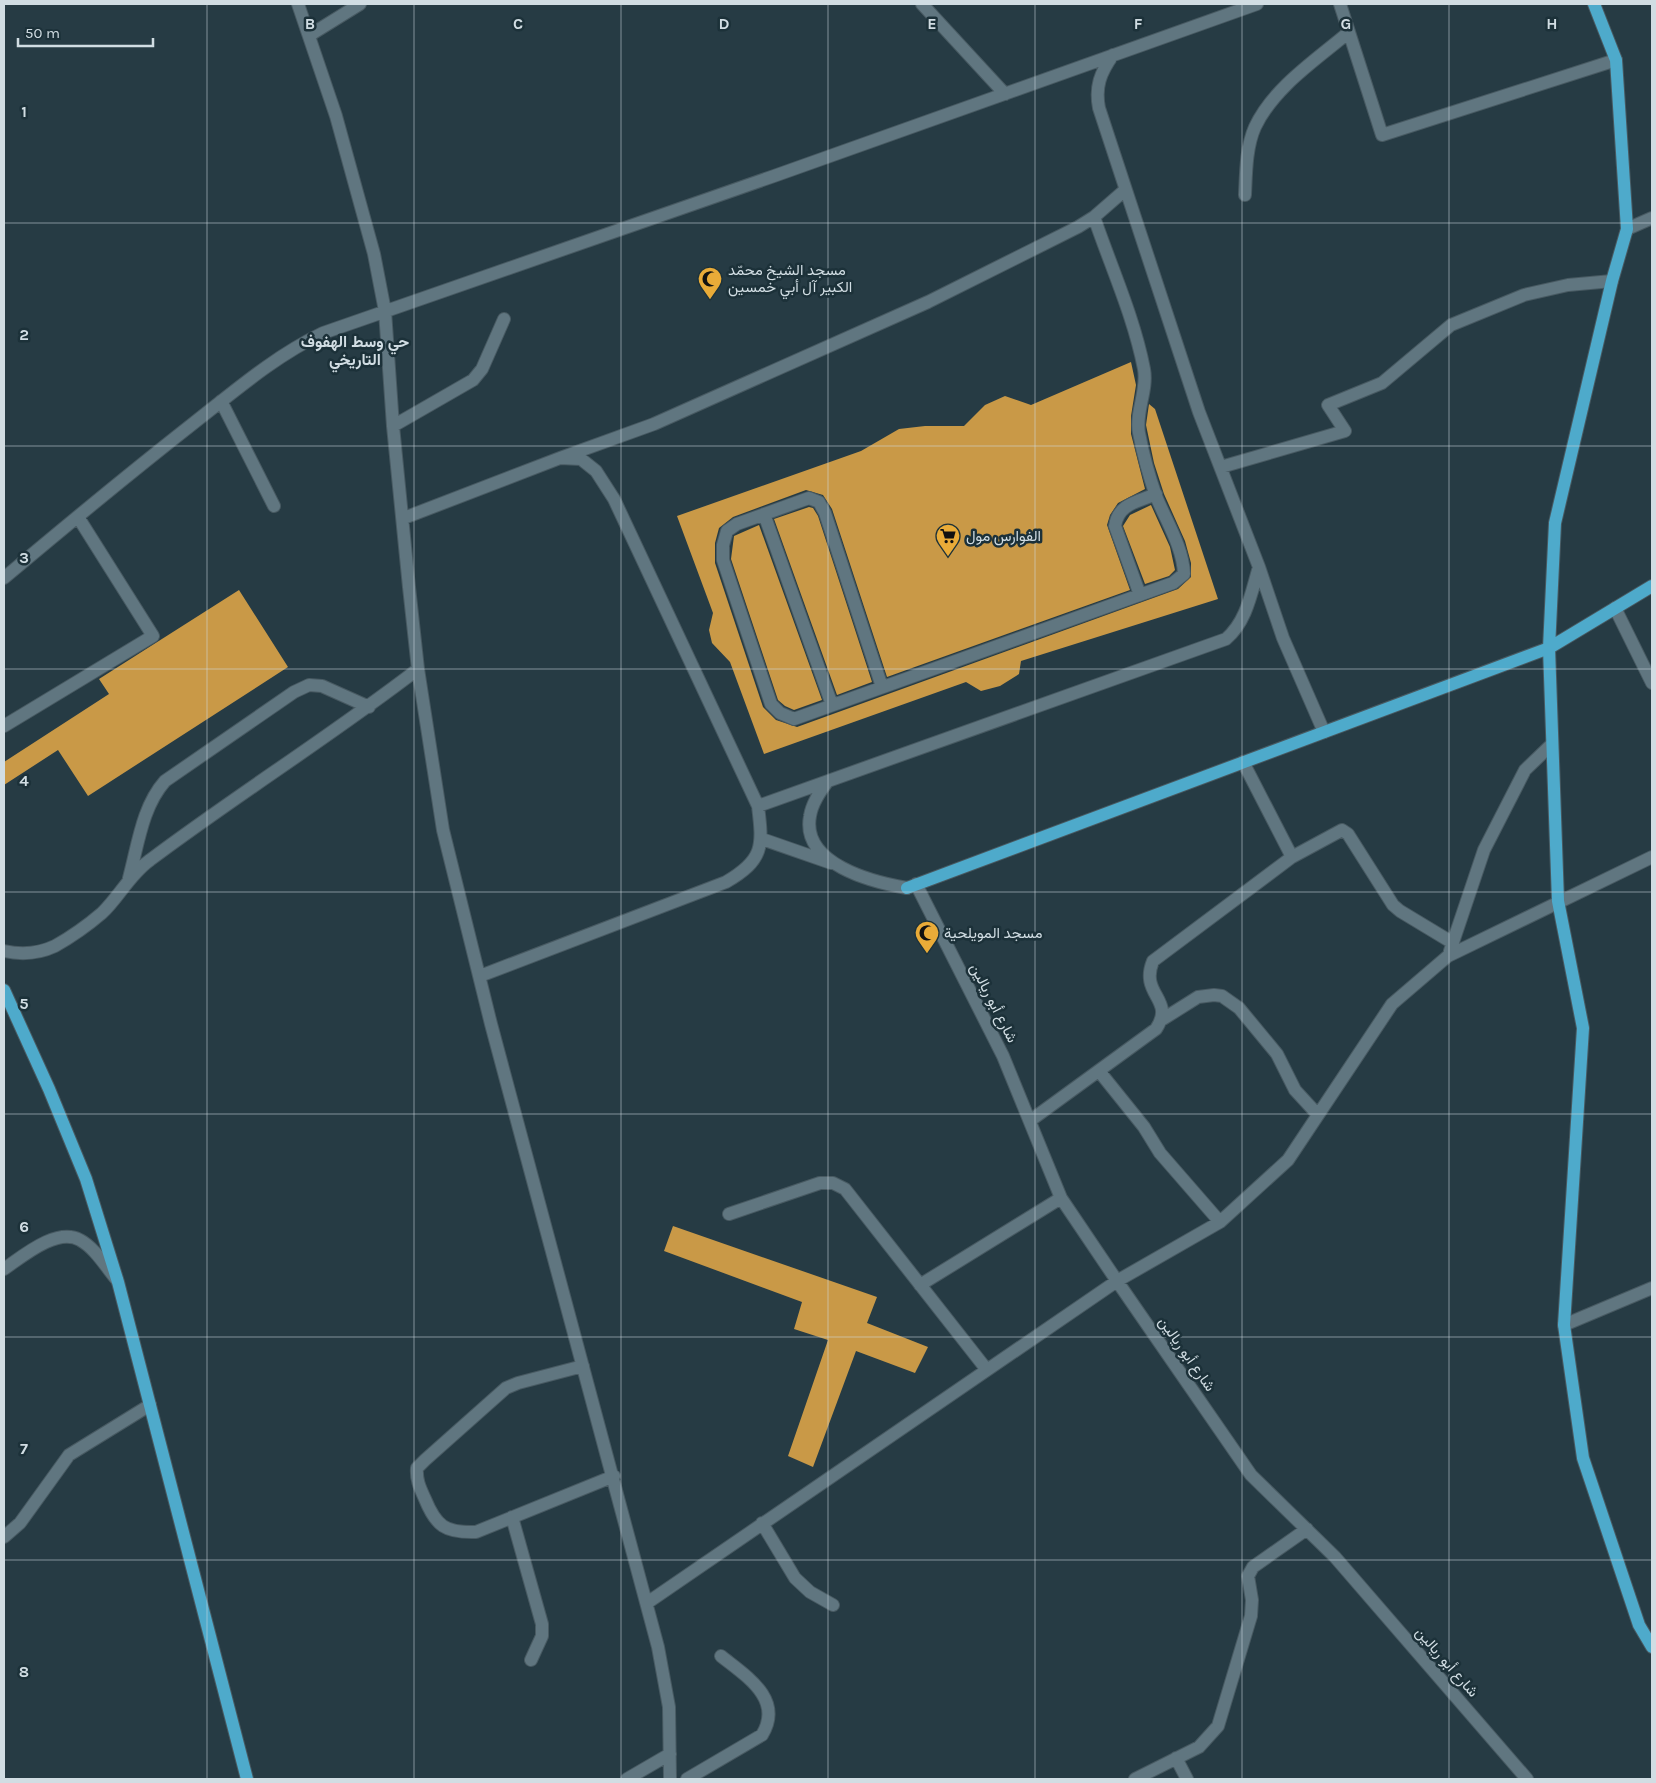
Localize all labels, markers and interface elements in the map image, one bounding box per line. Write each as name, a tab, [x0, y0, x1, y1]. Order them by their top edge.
text: B	[305, 14, 315, 33]
text: C	[513, 14, 523, 33]
text: D	[719, 14, 730, 33]
text: E	[927, 14, 937, 33]
text: F	[1134, 14, 1143, 33]
text: G	[1341, 14, 1351, 33]
text: H	[1546, 14, 1558, 33]
scale bar	[18, 15, 152, 47]
text: 50 m	[25, 24, 60, 42]
text: 1	[21, 102, 27, 121]
place label: مسجد الشيخ محمّد الكبير آل أبي خمسين	[728, 261, 852, 300]
mosque icon: مسجد الشيخ محمّد الكبير آل أبي خمسين	[697, 266, 723, 300]
text: 2	[19, 325, 29, 344]
district label: حي وسط الهفوف التاريخي	[301, 332, 409, 373]
supermarket icon: الفوارس مول	[935, 523, 961, 557]
place label: الفوارس مول	[966, 527, 1041, 546]
text: 3	[19, 548, 29, 567]
text: 4	[19, 771, 29, 790]
mosque icon: مسجد المويلحية	[914, 920, 940, 954]
place label: مسجد المويلحية	[944, 924, 1042, 942]
street label: شارع أبو ريالين	[965, 960, 1022, 1047]
text: 5	[19, 994, 29, 1013]
text: 6	[19, 1217, 29, 1236]
street label: شارع أبو ريالين	[1153, 1313, 1219, 1396]
text: 7	[20, 1439, 28, 1458]
street label: شارع أبو ريالين	[1410, 1623, 1482, 1702]
text: 8	[19, 1662, 29, 1681]

